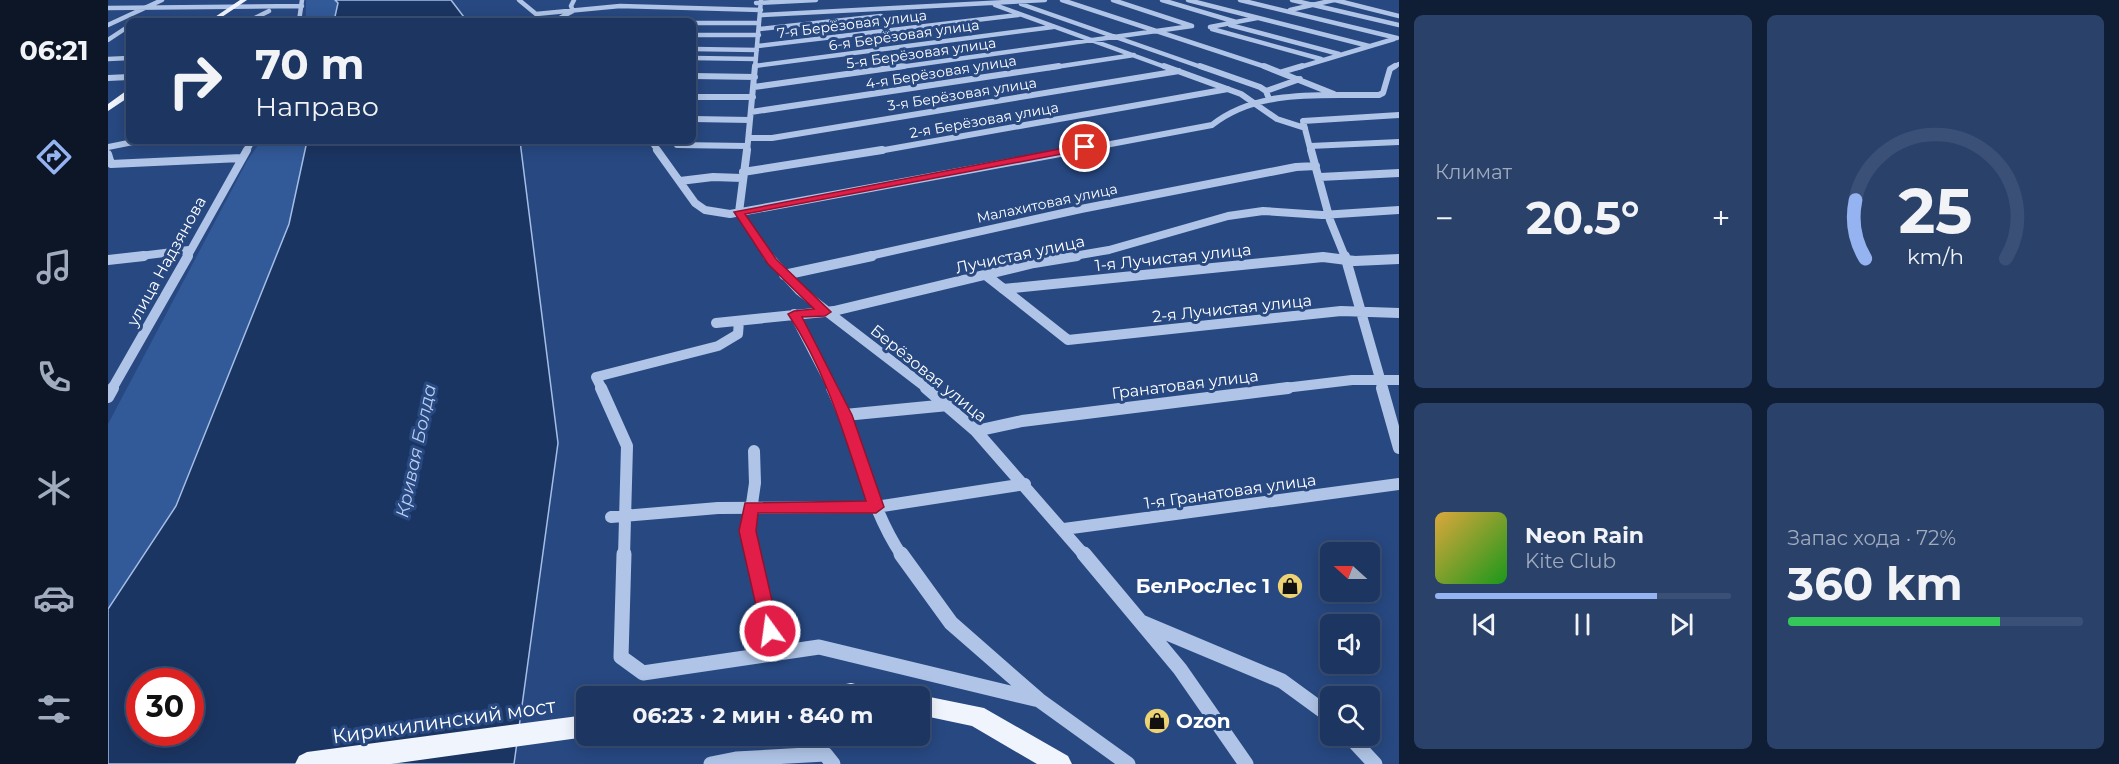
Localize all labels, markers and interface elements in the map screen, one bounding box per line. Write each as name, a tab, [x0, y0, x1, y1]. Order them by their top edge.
street label: 7-я Берёзовая улица	[776, 6, 928, 42]
street label: 6-я Берёзовая улица	[828, 16, 980, 54]
text: 06:21	[19, 34, 89, 67]
street label: 5-я Берёзовая улица	[845, 34, 997, 72]
text: 70 m	[255, 38, 365, 90]
icon: right	[156, 42, 234, 120]
street label: 4-я Берёзовая улица	[864, 51, 1018, 93]
street label: 3-я Берёзовая улица	[886, 73, 1038, 115]
text: Направо	[255, 90, 379, 123]
street label: 2-я Берёзовая улица	[908, 98, 1060, 142]
pin	[1059, 121, 1110, 172]
icon: arrive	[1068, 130, 1101, 163]
icon: directions	[33, 136, 75, 178]
text: Климат	[1435, 160, 1512, 184]
text: 25	[1898, 173, 1972, 249]
street label: Малахитовая улица	[975, 179, 1119, 227]
text: 20.5°	[1526, 190, 1640, 245]
street label: улица Надзянова	[122, 193, 210, 330]
text: −	[1435, 198, 1454, 238]
text: +	[1712, 198, 1731, 238]
street label: Лучистая улица	[954, 232, 1086, 277]
street label: 1-я Лучистая улица	[1094, 240, 1252, 275]
text: km/h	[1907, 243, 1964, 269]
icon: music	[33, 246, 75, 288]
street label: 2-я Лучистая улица	[1151, 291, 1313, 326]
street label: Берёзовая улица	[867, 321, 991, 426]
icon: phone	[33, 356, 75, 398]
street label: Гранатовая улица	[1111, 366, 1260, 403]
water label: Кривая Болда	[391, 382, 441, 520]
icon: climate	[33, 467, 75, 509]
street label: 1-я Гранатовая улица	[1143, 470, 1317, 513]
text: Neon Rain	[1525, 522, 1644, 549]
text: Запас хода · 72%	[1788, 526, 1956, 550]
north arrow	[1320, 542, 1380, 602]
map controls	[1320, 542, 1380, 746]
text: Kite Club	[1525, 549, 1616, 573]
text: 360 km	[1788, 556, 1963, 611]
shop icon: БелРосЛес 1	[1275, 571, 1305, 601]
place label: БелРосЛес 1	[1136, 574, 1270, 598]
icon: car	[33, 577, 75, 619]
position arrow	[738, 599, 802, 663]
icon: previous	[1468, 608, 1501, 641]
icon: pause	[1566, 608, 1599, 641]
icon: next	[1665, 608, 1698, 641]
button: sound	[1320, 614, 1380, 674]
speed limit sign: 30	[126, 668, 204, 746]
button: search	[1320, 686, 1380, 746]
icon: filters	[33, 688, 75, 730]
street label: Кирикилинский мост	[331, 693, 558, 749]
text: 06:23 · 2 мин · 840 m	[633, 702, 873, 729]
shop icon: Ozon	[1142, 706, 1172, 736]
place label: Ozon	[1176, 709, 1231, 733]

